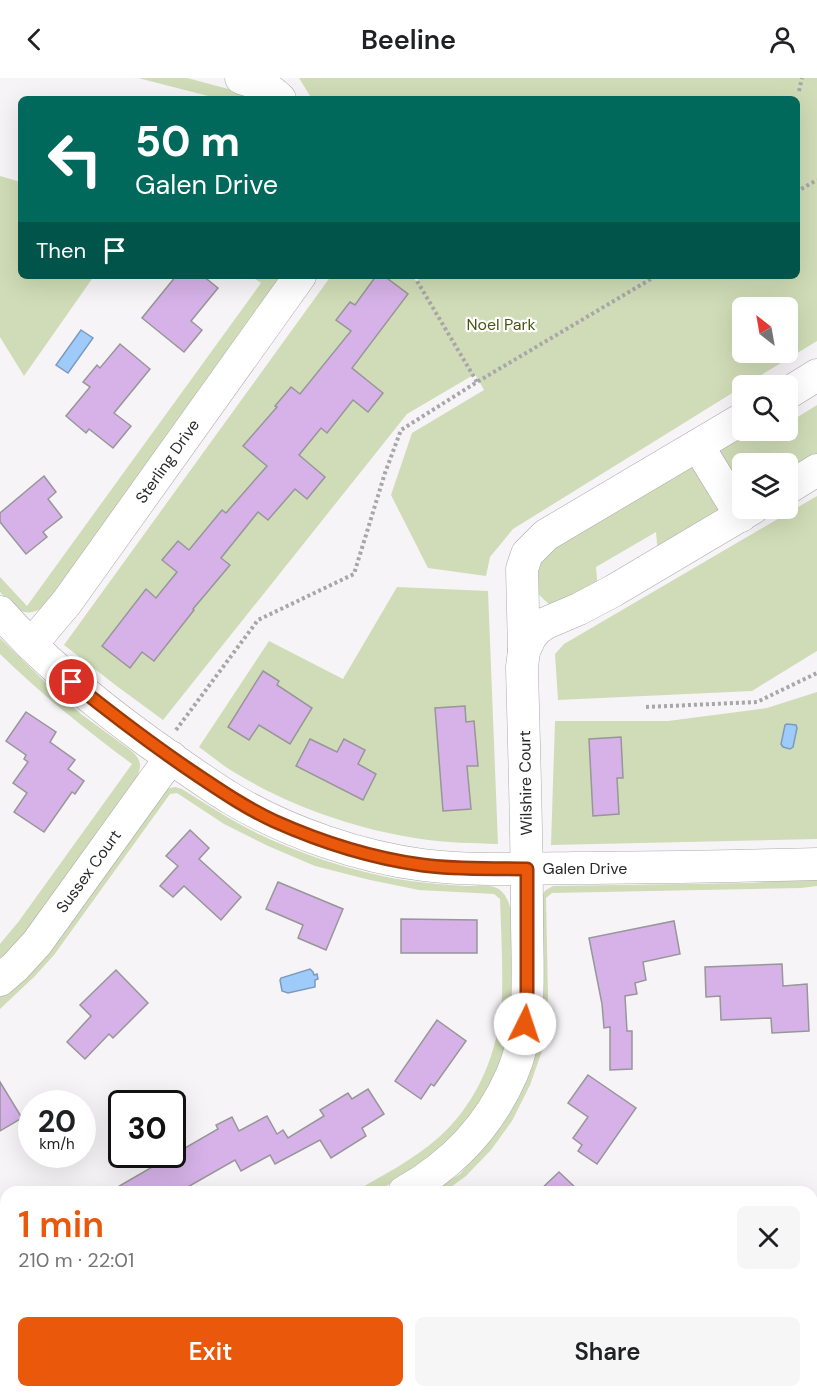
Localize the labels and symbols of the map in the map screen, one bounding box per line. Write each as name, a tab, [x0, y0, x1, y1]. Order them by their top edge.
north arrow	[732, 297, 798, 363]
park label: Noel Park	[466, 314, 536, 335]
street label: Sterling Drive	[131, 415, 204, 507]
pin	[46, 656, 97, 707]
street label: Wilshire Court	[514, 730, 537, 836]
street label: Sussex Court	[51, 826, 126, 917]
street label: Galen Drive	[543, 858, 627, 879]
position arrow	[493, 992, 557, 1056]
speed limit sign: 30	[108, 1090, 186, 1168]

